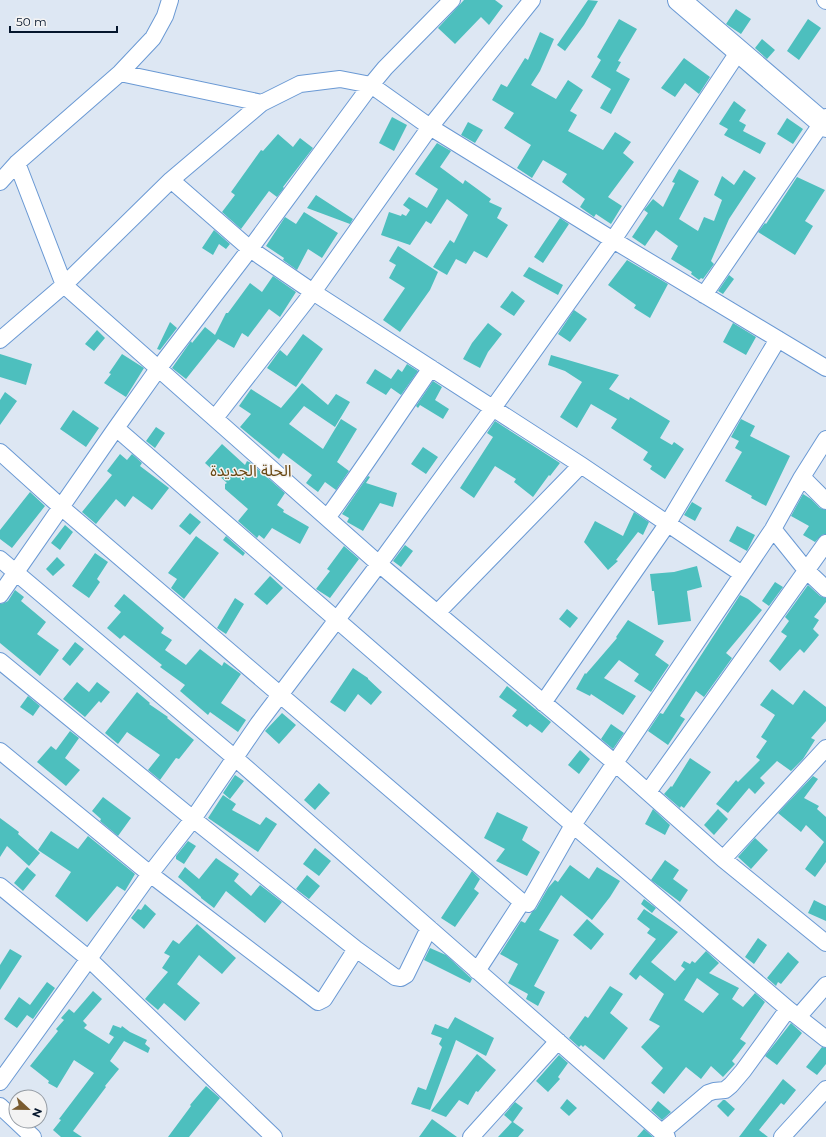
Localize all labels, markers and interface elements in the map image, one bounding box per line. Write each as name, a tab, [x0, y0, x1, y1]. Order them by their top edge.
scale bar	[10, 8, 117, 34]
text: 50 m	[16, 14, 47, 29]
district label: الحلة الجديدة	[210, 461, 292, 480]
north arrow	[8, 1089, 48, 1129]
text: N	[29, 1106, 45, 1119]

